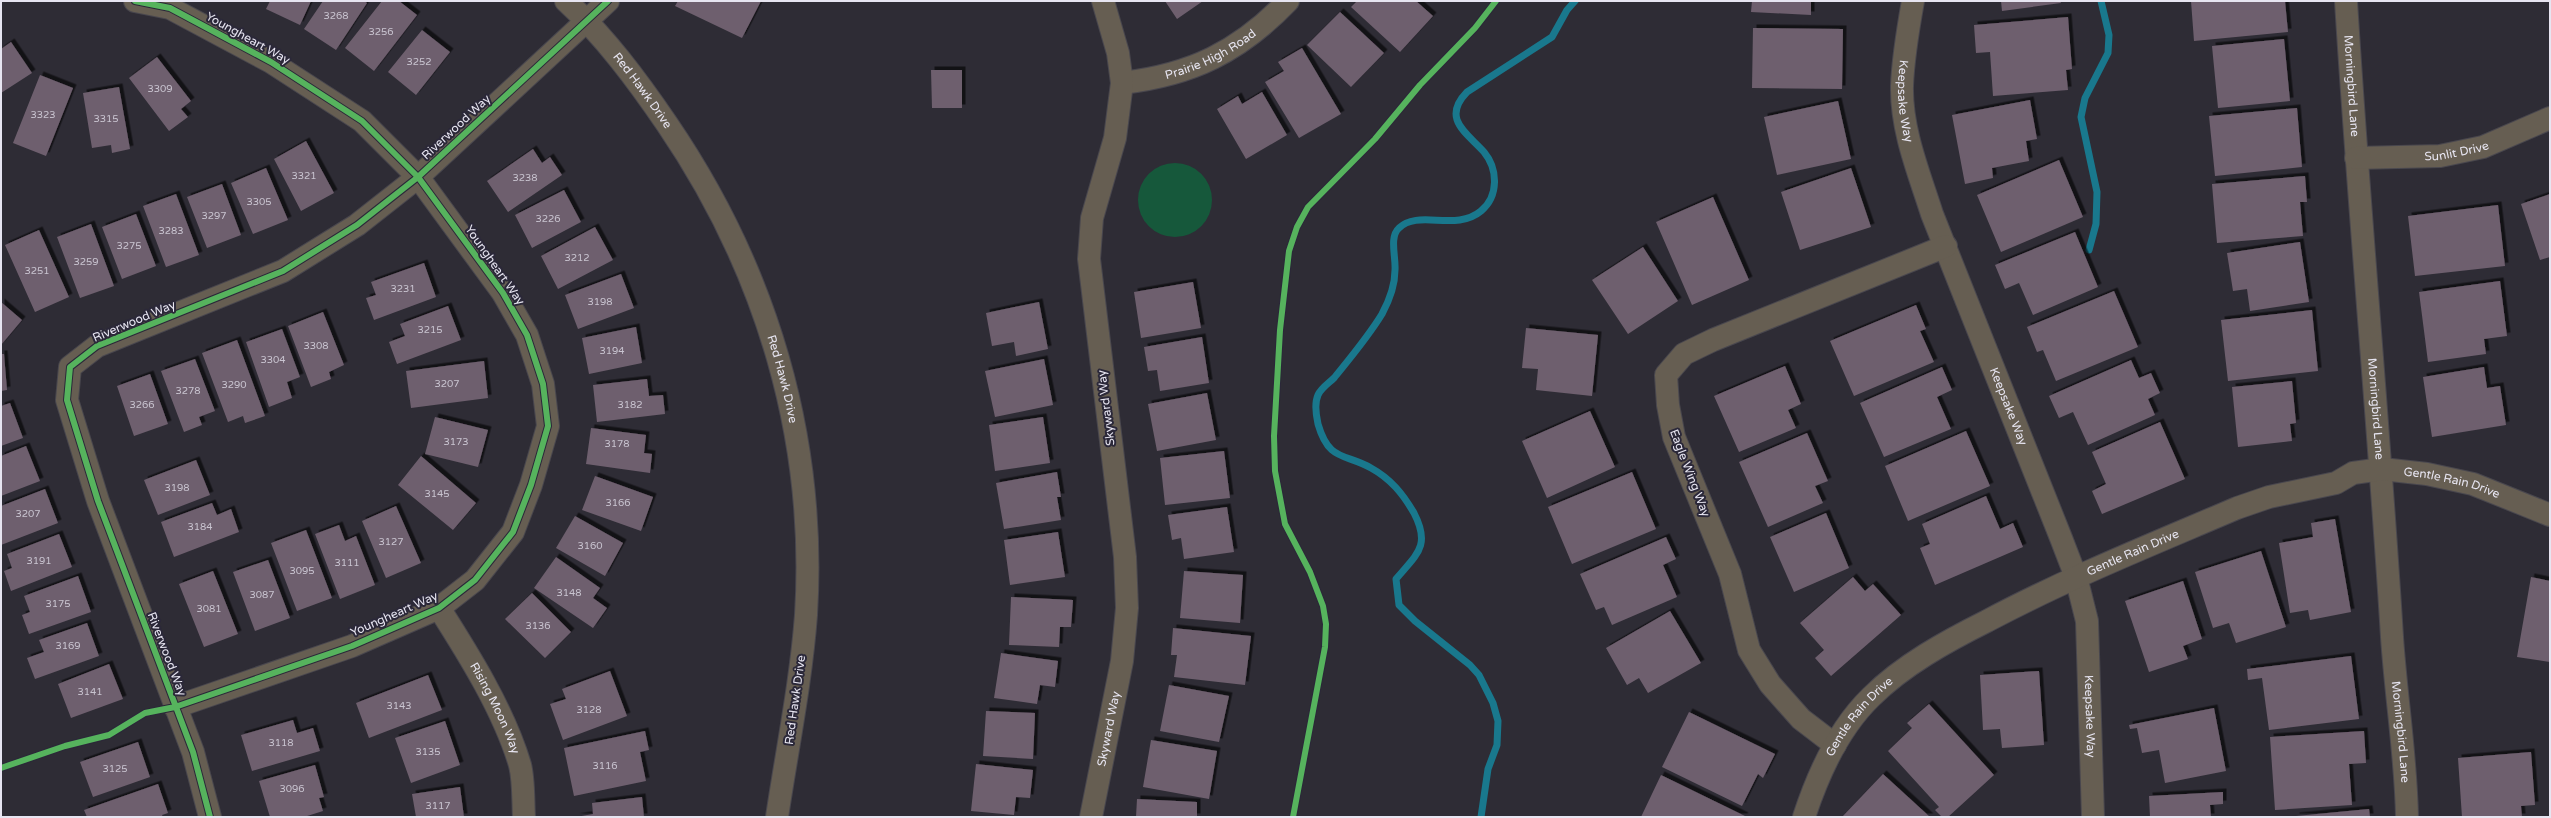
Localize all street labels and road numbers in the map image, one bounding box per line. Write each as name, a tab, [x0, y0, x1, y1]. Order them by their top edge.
street label: Youngheart Way	[203, 9, 293, 67]
street label: Prairie High Road	[1164, 26, 1259, 82]
street label: Morningbird Lane	[2341, 34, 2362, 137]
street label: Red Hawk Drive	[610, 50, 675, 131]
street label: Keepsake Way	[1895, 59, 1916, 144]
street label: Riverwood Way	[419, 91, 494, 162]
street label: Sunlit Drive	[2424, 138, 2491, 163]
street label: Youngheart Way	[462, 222, 528, 308]
street label: Riverwood Way	[90, 297, 178, 345]
street label: Red Hawk Drive	[764, 333, 800, 424]
street label: Morningbird Lane	[2365, 357, 2387, 460]
street label: Keepsake Way	[1987, 365, 2031, 448]
street label: Skyward Way	[1094, 369, 1118, 447]
street label: Eagle Wing Way	[1667, 427, 1713, 519]
street label: Gentle Rain Drive	[2403, 464, 2502, 501]
street label: Gentle Rain Drive	[2084, 526, 2181, 579]
street label: Youngheart Way	[348, 588, 440, 640]
street label: Riverwood Way	[145, 610, 190, 698]
street label: Red Hawk Drive	[782, 654, 808, 746]
street label: Rising Moon Way	[467, 660, 523, 756]
street label: Gentle Rain Drive	[1823, 674, 1895, 759]
street label: Keepsake Way	[2082, 675, 2098, 758]
street label: Morningbird Lane	[2389, 680, 2413, 783]
street label: Skyward Way	[1094, 689, 1123, 768]

